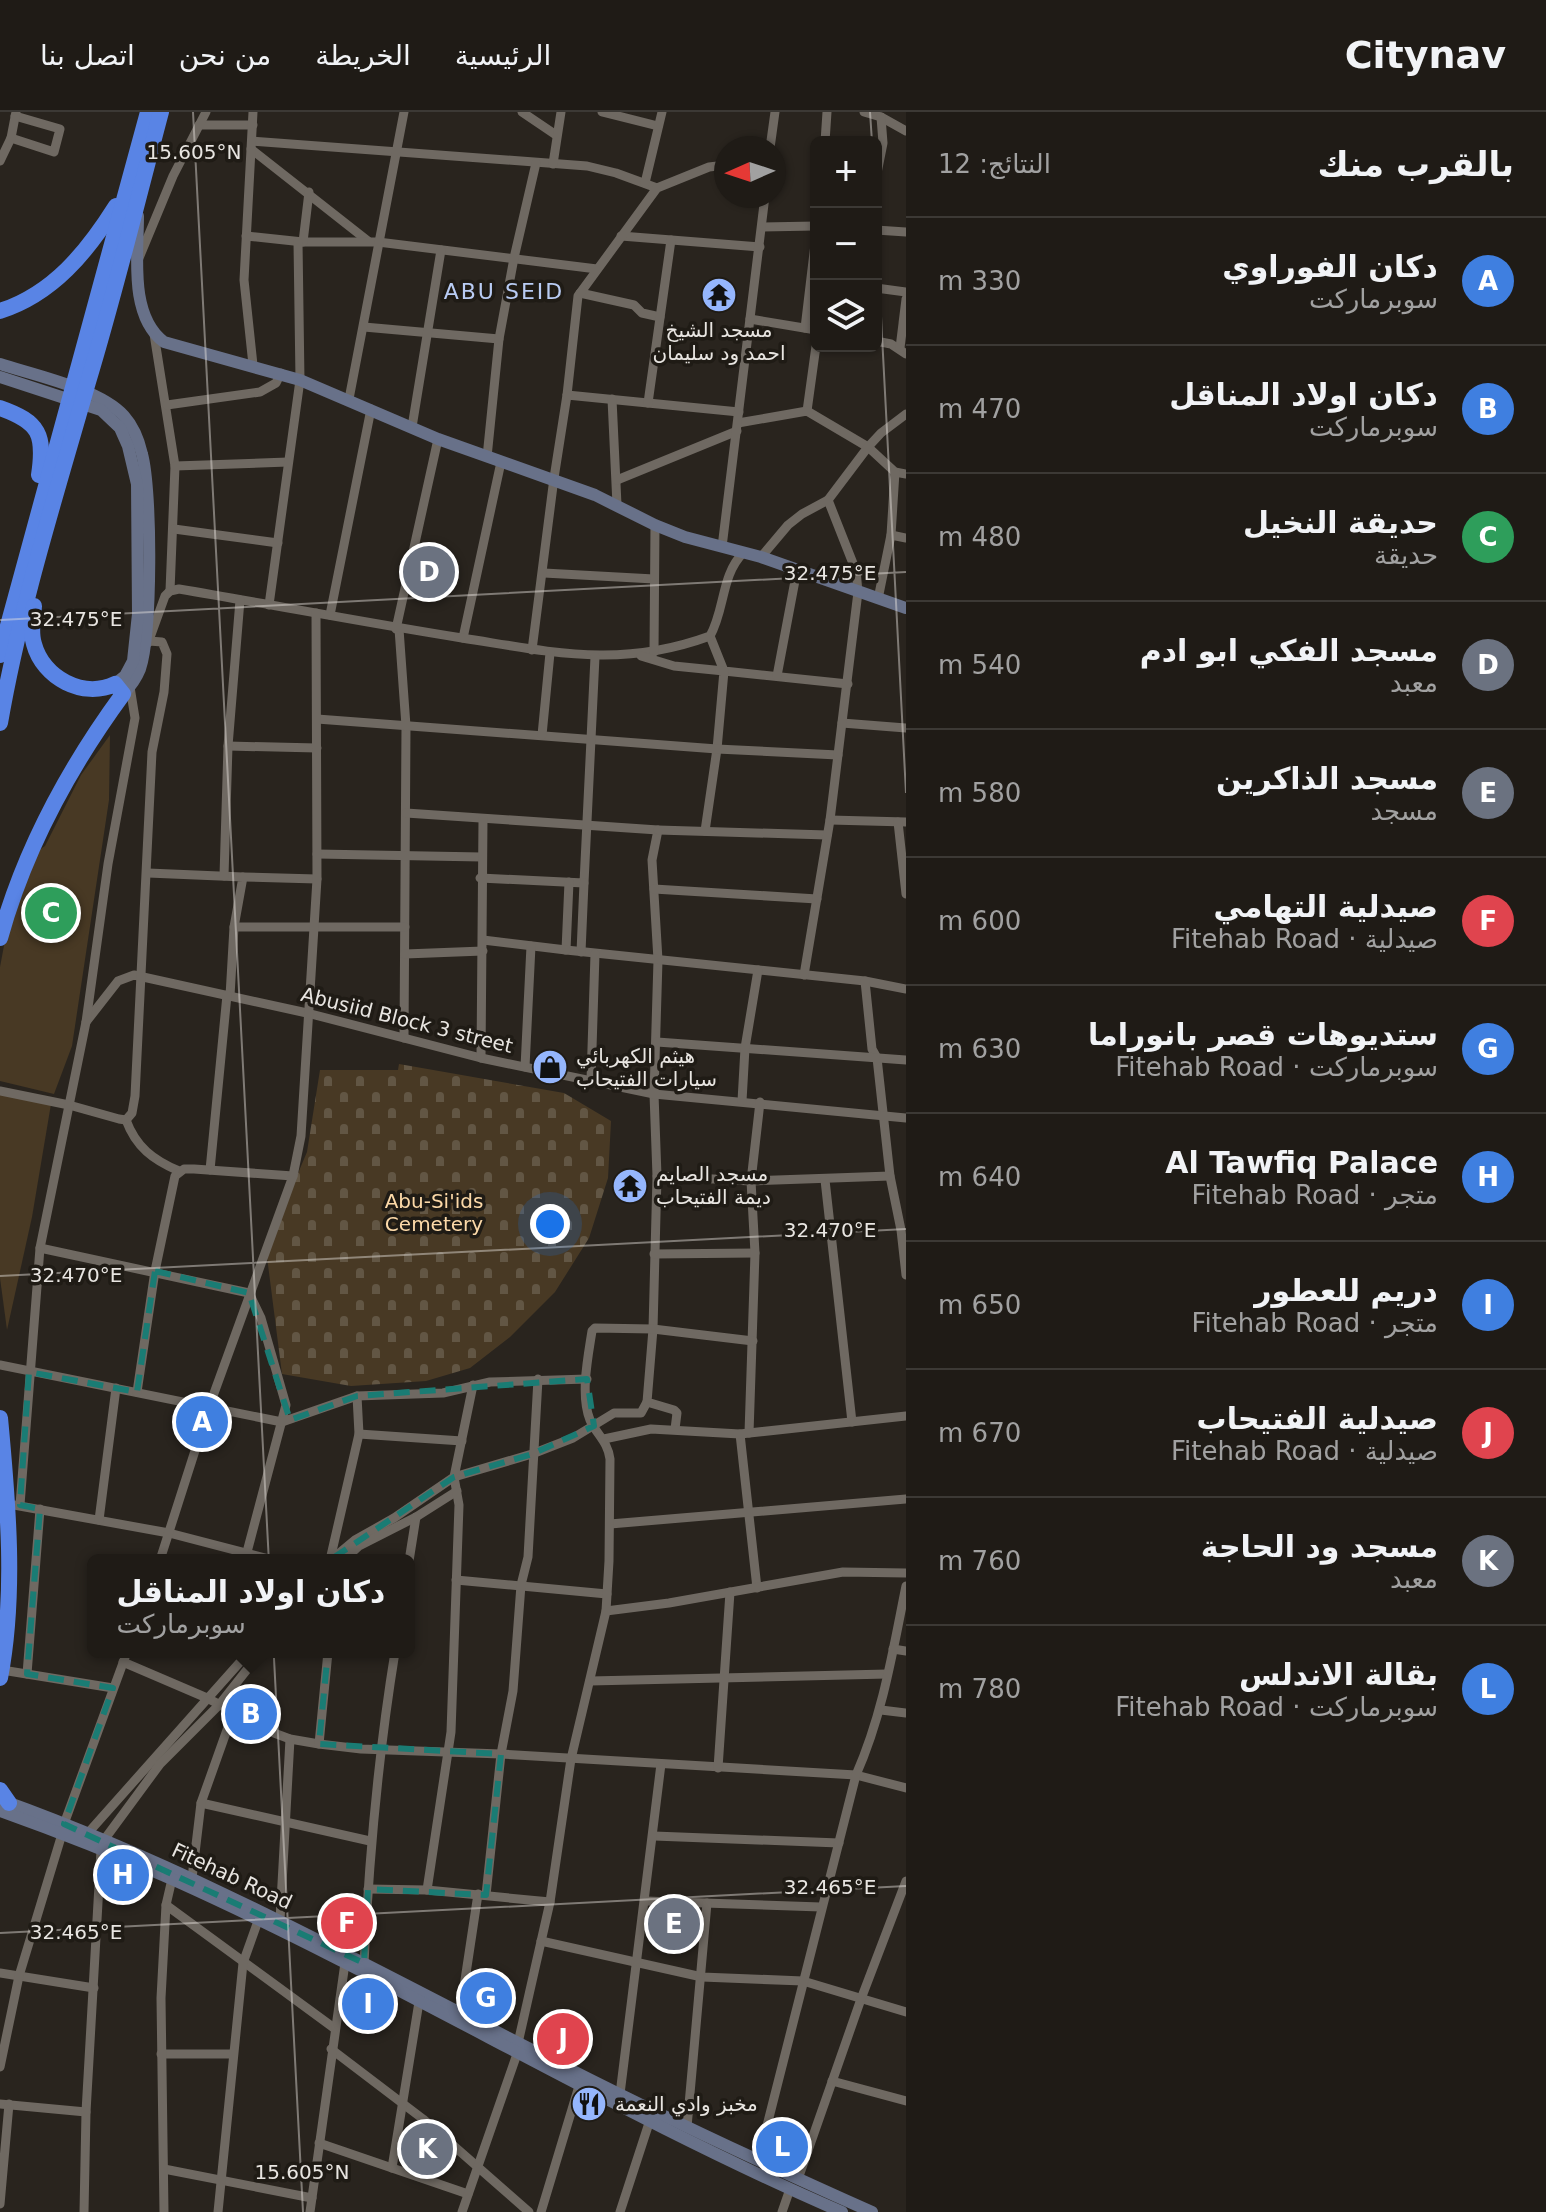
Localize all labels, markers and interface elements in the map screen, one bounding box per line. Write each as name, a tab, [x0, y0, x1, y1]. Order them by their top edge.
text: Citynav	[1345, 33, 1506, 77]
text: اتصل بنا	[40, 39, 135, 72]
text: من نحن	[179, 39, 271, 72]
text: الخريطة	[315, 39, 411, 72]
text: الرئيسية	[455, 39, 551, 72]
north arrow	[714, 136, 786, 208]
map controls	[810, 136, 882, 352]
button: +	[810, 136, 882, 208]
text: 15.605°N	[147, 140, 241, 164]
text: بالقرب منك	[1317, 144, 1514, 184]
text: النتائج: 12	[938, 149, 1051, 179]
button: −	[810, 208, 882, 280]
text: دكان الفوراوي	[1222, 249, 1438, 284]
text: 330 m	[938, 266, 1021, 296]
text: A	[1478, 266, 1498, 296]
temple icon: مسجد الشيخ احمد ود سليمان	[700, 276, 738, 314]
district label: ABU SEID	[444, 279, 564, 304]
button: layers	[810, 280, 882, 352]
text: سوبرماركت	[1309, 284, 1438, 314]
place label: مسجد الشيخ احمد ود سليمان	[652, 318, 786, 365]
text: دكان اولاد المناقل	[1169, 377, 1438, 412]
text: 470 m	[938, 394, 1021, 424]
text: B	[1478, 394, 1498, 424]
text: سوبرماركت	[1309, 412, 1438, 442]
text: حديقة النخيل	[1243, 505, 1438, 540]
text: 480 m	[938, 522, 1021, 552]
text: C	[1478, 522, 1498, 552]
text: حديقة	[1374, 540, 1438, 570]
pin: D	[403, 542, 455, 602]
text: 32.475°E	[784, 561, 876, 585]
text: 32.475°E	[30, 607, 122, 631]
text: مسجد الفكي ابو ادم	[1140, 633, 1438, 668]
text: 540 m	[938, 650, 1021, 680]
text: D	[1477, 650, 1499, 680]
text: معبد	[1390, 668, 1438, 698]
text: مسجد الذاكرين	[1216, 761, 1438, 796]
text: 580 m	[938, 778, 1021, 808]
text: E	[1479, 778, 1497, 808]
text: مسجد	[1370, 796, 1438, 826]
pin: C	[25, 883, 77, 943]
text: صيدلية التهامي	[1213, 889, 1438, 924]
text: 600 m	[938, 906, 1021, 936]
text: F	[1479, 906, 1497, 936]
text: صيدلية · Fitehab Road	[1171, 924, 1438, 954]
street label: Abusiid Block 3 street	[298, 982, 516, 1058]
text: ستديوهات قصر بانوراما	[1088, 1017, 1438, 1052]
text: 630 m	[938, 1034, 1021, 1064]
text: G	[1477, 1034, 1499, 1064]
place label: هيثم الكهربائي سيارات الفتيحاب	[576, 1044, 717, 1091]
shop icon: هيثم الكهربائي سيارات الفتيحاب	[531, 1048, 569, 1086]
text: سوبرماركت · Fitehab Road	[1115, 1052, 1438, 1082]
text: Al Tawfiq Palace	[1165, 1145, 1438, 1180]
place label: مسجد الصايم ديمة الفتيحاب	[656, 1162, 771, 1209]
text: 640 m	[938, 1162, 1021, 1192]
text: H	[1477, 1162, 1499, 1192]
temple icon: مسجد الصايم ديمة الفتيحاب	[611, 1167, 649, 1205]
text: متجر · Fitehab Road	[1191, 1180, 1438, 1210]
park label: Abu-Si'ids Cemetery	[385, 1189, 483, 1236]
your location	[530, 1204, 570, 1244]
text: 32.470°E	[784, 1218, 876, 1242]
text: 32.470°E	[30, 1263, 122, 1287]
text: دريم للعطور	[1254, 1273, 1438, 1308]
text: 650 m	[938, 1290, 1021, 1320]
text: I	[1483, 1290, 1493, 1320]
text: متجر · Fitehab Road	[1191, 1308, 1438, 1338]
pin: A	[176, 1392, 228, 1452]
text: صيدلية الفتيحاب	[1197, 1401, 1438, 1436]
text: 670 m	[938, 1418, 1021, 1448]
text: J	[1483, 1418, 1493, 1448]
text: صيدلية · Fitehab Road	[1171, 1436, 1438, 1466]
text: مسجد ود الحاجة	[1201, 1529, 1438, 1564]
text: 760 m	[938, 1546, 1021, 1576]
text: K	[1478, 1546, 1498, 1576]
popup	[87, 1554, 415, 1658]
text: معبد	[1390, 1564, 1438, 1594]
text: دكان اولاد المناقل	[117, 1574, 385, 1609]
text: سوبرماركت	[117, 1609, 246, 1639]
text: بقالة الاندلس	[1239, 1657, 1438, 1692]
text: 780 m	[938, 1674, 1021, 1704]
text: L	[1480, 1674, 1496, 1704]
pin: B	[225, 1684, 277, 1744]
text: سوبرماركت · Fitehab Road	[1115, 1692, 1438, 1722]
street label: Fitehab Road	[168, 1838, 296, 1914]
pin: H	[97, 1845, 149, 1905]
text: 32.465°E	[784, 1875, 876, 1899]
pin: F	[321, 1893, 373, 1953]
pin: E	[648, 1894, 700, 1954]
text: 32.465°E	[30, 1920, 122, 1944]
pin: G	[460, 1968, 512, 2028]
pin: I	[342, 1974, 394, 2034]
pin: J	[537, 2009, 589, 2069]
restaurant icon: مخبز وادي النعمة	[570, 2085, 608, 2123]
place label: مخبز وادي النعمة	[615, 2092, 758, 2117]
pin: L	[756, 2117, 808, 2177]
pin: K	[401, 2119, 453, 2179]
text: 15.605°N	[255, 2160, 349, 2184]

